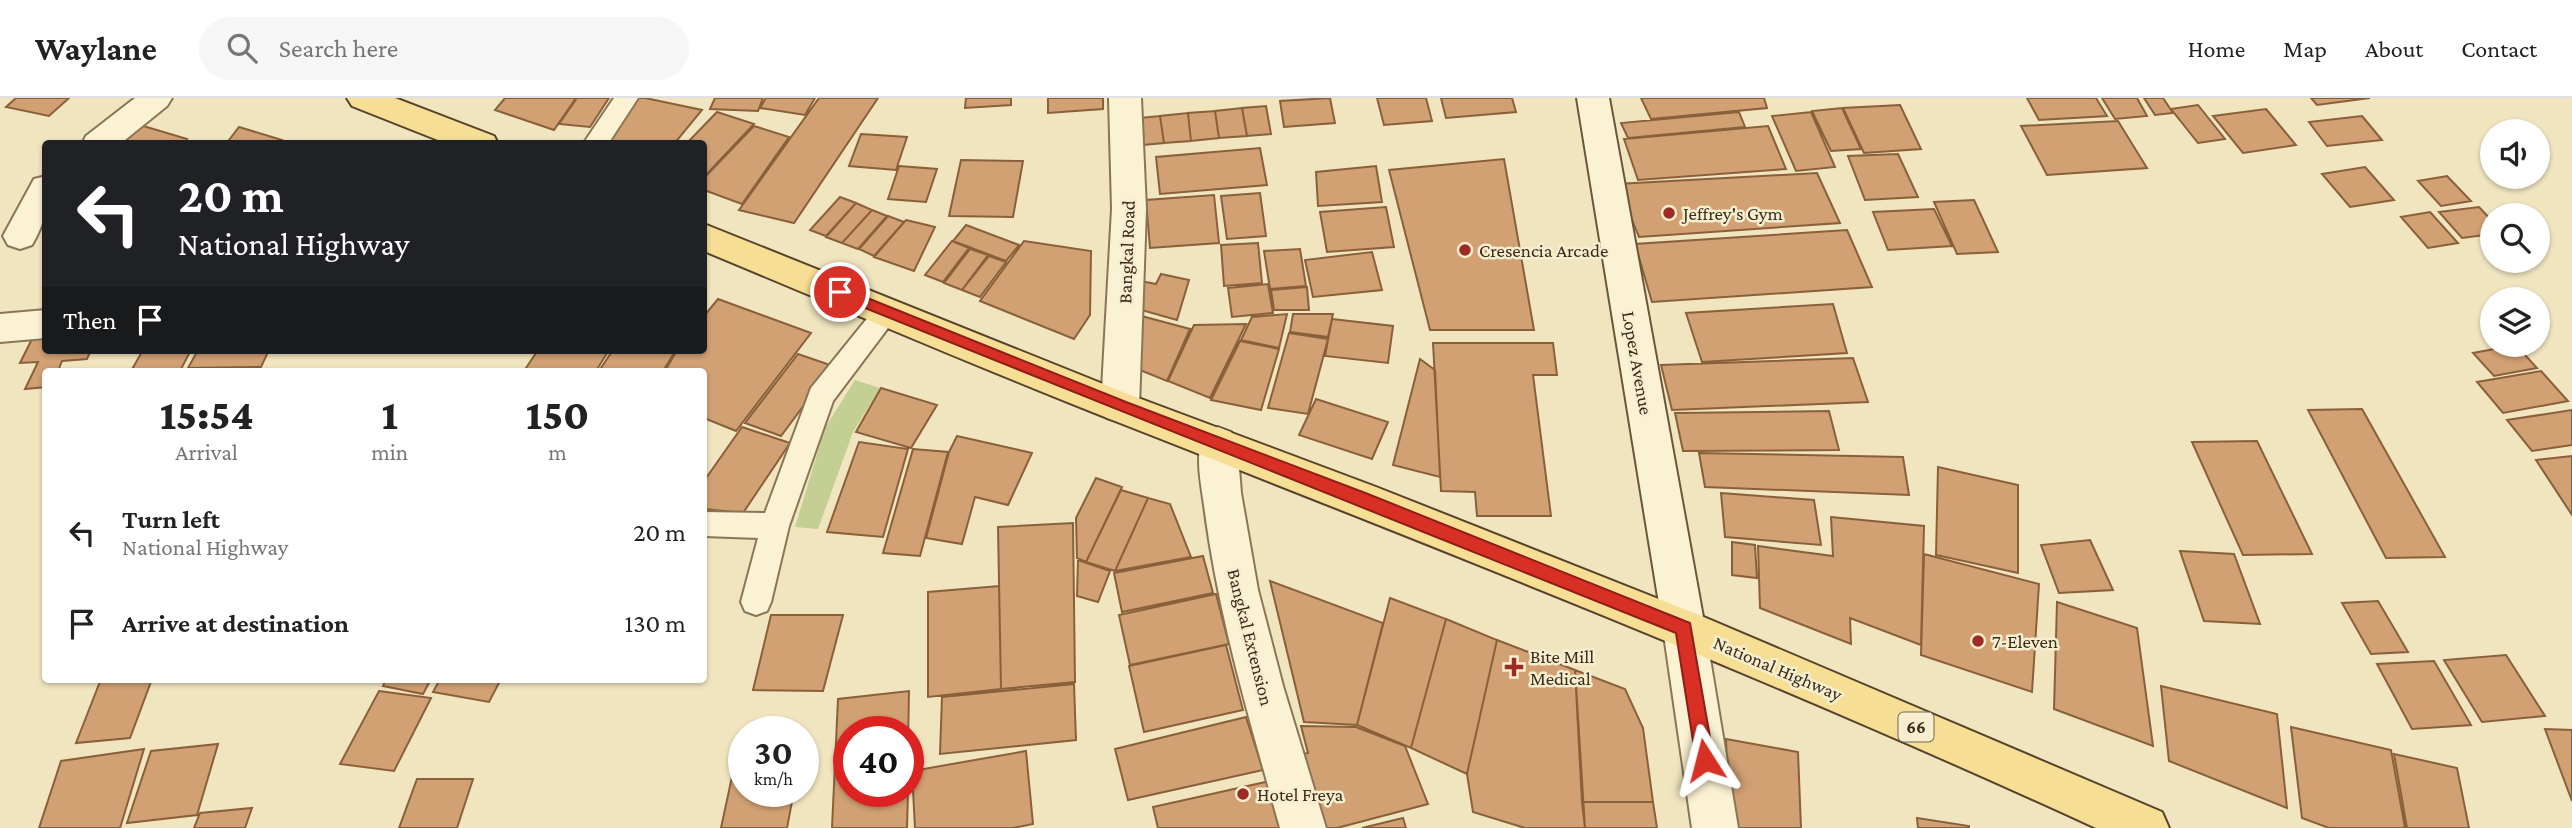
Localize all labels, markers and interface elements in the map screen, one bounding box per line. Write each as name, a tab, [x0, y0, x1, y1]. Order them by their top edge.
search box	[199, 17, 689, 80]
icon: search	[223, 29, 261, 67]
text: Waylane	[35, 30, 157, 67]
text: Search here	[279, 34, 398, 63]
text: Home	[2188, 35, 2245, 62]
text: Map	[2283, 35, 2327, 62]
text: About	[2365, 35, 2423, 62]
text: Contact	[2461, 35, 2537, 62]
map controls	[2480, 119, 2550, 357]
button: sound	[2480, 119, 2550, 189]
icon: left	[63, 168, 154, 259]
text: 20 m	[178, 168, 284, 223]
street label: Bangkal Road	[1114, 200, 1139, 304]
place label: Jeffrey's Gym	[1681, 203, 1783, 224]
button: search	[2480, 203, 2550, 273]
marker: Jeffrey's Gym	[1661, 205, 1677, 221]
text: National Highway	[178, 226, 410, 262]
place label: Cresencia Arcade	[1479, 240, 1608, 261]
marker: Cresencia Arcade	[1457, 242, 1473, 258]
pin	[810, 262, 870, 322]
icon: arrive	[821, 273, 859, 311]
button: layers	[2480, 287, 2550, 357]
icon: arrive	[131, 301, 169, 339]
text: Then	[63, 306, 117, 335]
street label: Lopez Avenue	[1618, 310, 1657, 417]
text: 15:54	[160, 391, 254, 438]
text: 1	[381, 391, 398, 438]
text: 150	[526, 391, 589, 438]
text: Arrival	[175, 439, 238, 465]
text: min	[371, 439, 408, 465]
text: m	[548, 439, 567, 465]
text: Turn left	[122, 505, 220, 534]
icon: left	[63, 514, 101, 552]
text: 20 m	[633, 518, 686, 547]
text: National Highway	[122, 534, 288, 560]
street label: Bangkal Extension	[1223, 566, 1278, 708]
icon: arrive	[63, 605, 101, 643]
text: Arrive at destination	[122, 609, 349, 638]
text: 130 m	[625, 609, 686, 638]
place label: 7-Eleven	[1992, 631, 2058, 652]
street label: National Highway	[1710, 632, 1845, 705]
marker: 7-Eleven	[1970, 633, 1986, 649]
place label: Bite Mill Medical	[1530, 646, 1594, 689]
marker: Bite Mill Medical	[1504, 657, 1524, 677]
road number: 66	[1898, 712, 1934, 742]
speed limit sign: 40	[833, 716, 924, 807]
position arrow	[1668, 723, 1742, 797]
text: 30	[754, 733, 793, 772]
text: km/h	[754, 769, 793, 789]
place label: Hotel Freya	[1257, 784, 1344, 805]
marker: Hotel Freya	[1235, 786, 1251, 802]

